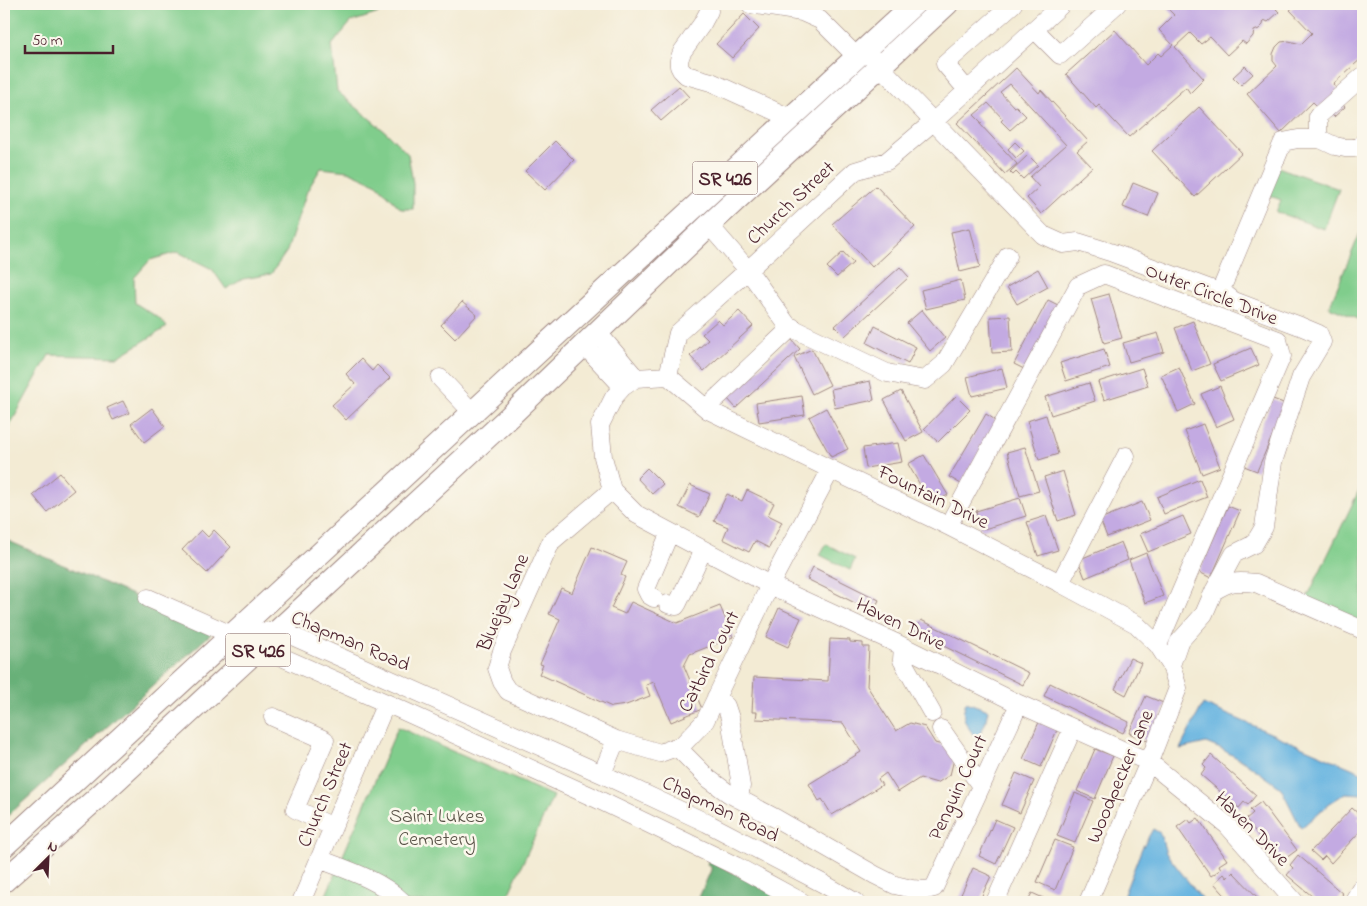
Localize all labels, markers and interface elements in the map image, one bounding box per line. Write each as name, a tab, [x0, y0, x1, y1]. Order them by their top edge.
scale bar	[25, 22, 112, 54]
text: 50 m	[32, 30, 63, 52]
street label: Church Street	[741, 155, 843, 253]
road number: SR 426	[692, 162, 758, 194]
street label: Outer Circle Drive	[1140, 257, 1282, 334]
street label: Fountain Drive	[871, 458, 993, 538]
street label: Bluejay Lane	[470, 549, 538, 657]
street label: Haven Drive	[850, 591, 950, 659]
street label: Chapman Road	[286, 604, 414, 680]
street label: Catbird Court	[672, 606, 748, 718]
road number: SR 426	[226, 634, 290, 666]
street label: Woodpecker Lane	[1080, 706, 1162, 848]
street label: Penguin Court	[922, 730, 997, 846]
street label: Church Street	[291, 738, 362, 852]
street label: Chapman Road	[657, 769, 783, 851]
street label: Haven Drive	[1207, 785, 1296, 874]
park label: Saint Lukes Cemetery	[389, 803, 485, 855]
north arrow	[22, 834, 72, 884]
text: N	[44, 836, 61, 859]

